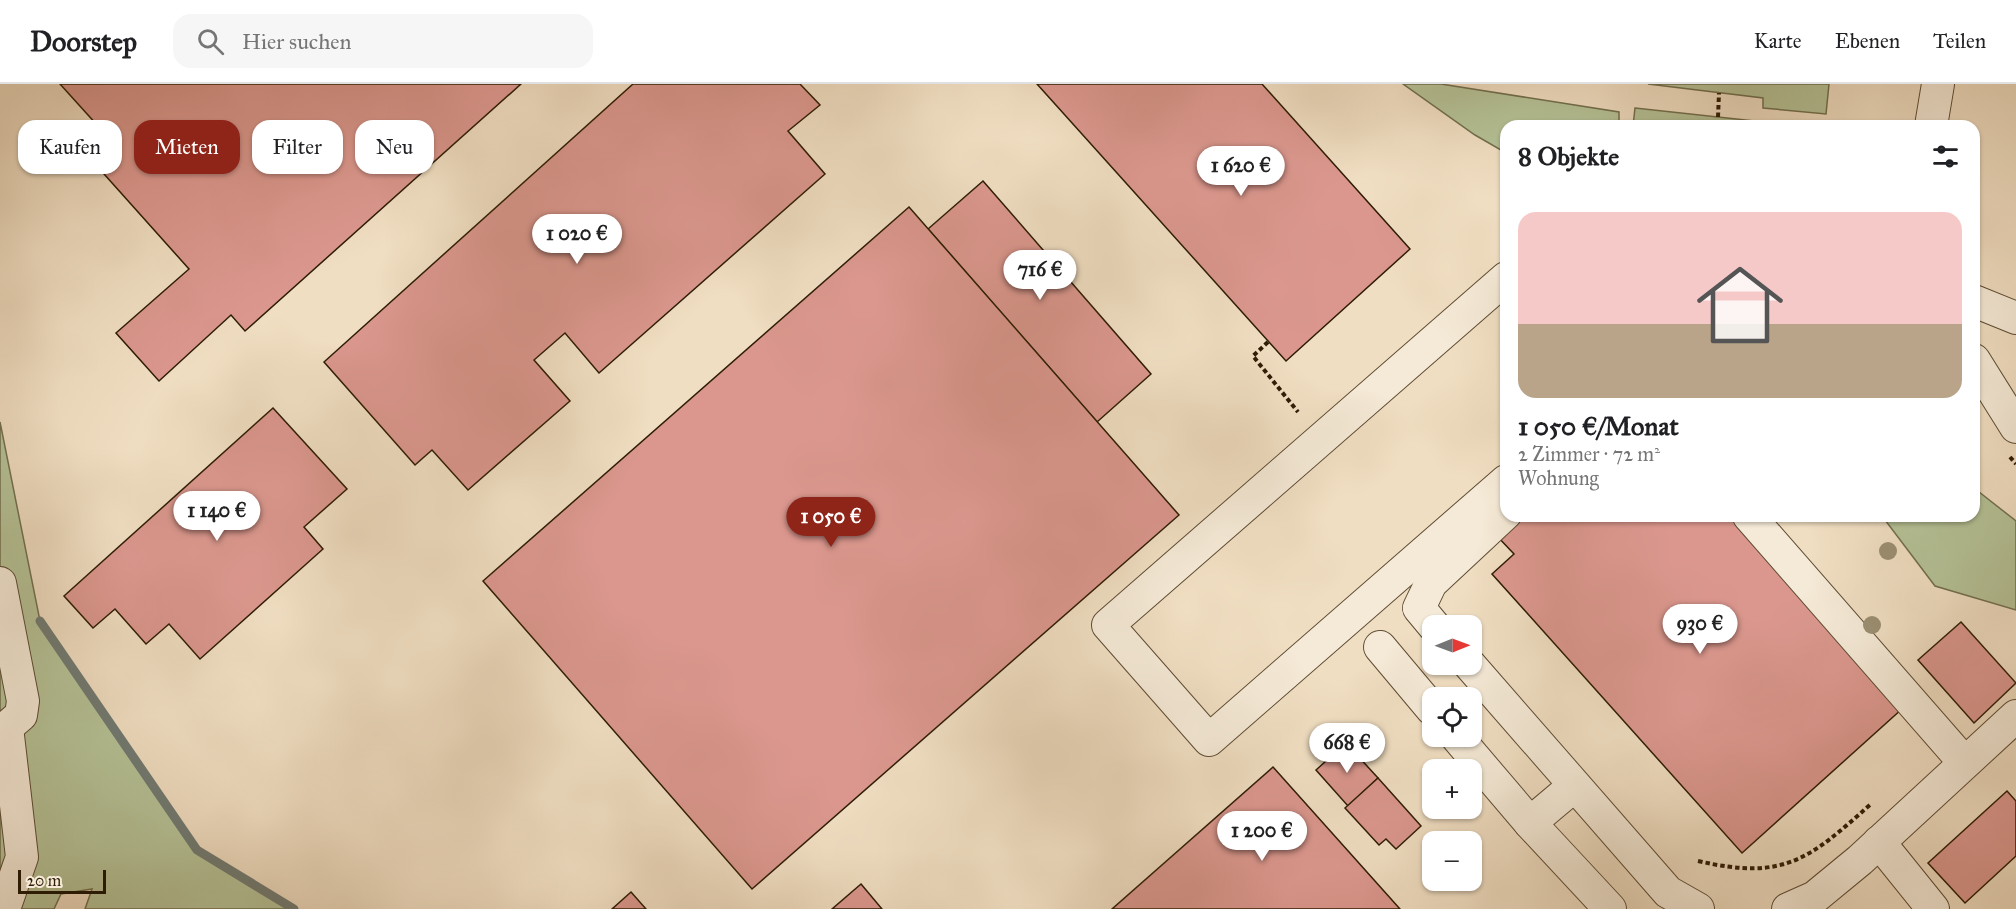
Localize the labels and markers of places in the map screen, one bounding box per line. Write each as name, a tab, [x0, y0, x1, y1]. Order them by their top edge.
pin: 1 620 €	[1186, 146, 1296, 197]
pin: 1 020 €	[522, 214, 632, 265]
pin: 716 €	[998, 250, 1082, 301]
pin: 1 140 €	[162, 491, 272, 542]
pin: 1 050 €	[776, 497, 886, 548]
pin: 930 €	[1658, 604, 1742, 655]
pin: 668 €	[1305, 723, 1389, 774]
pin: 1 200 €	[1207, 811, 1317, 862]

